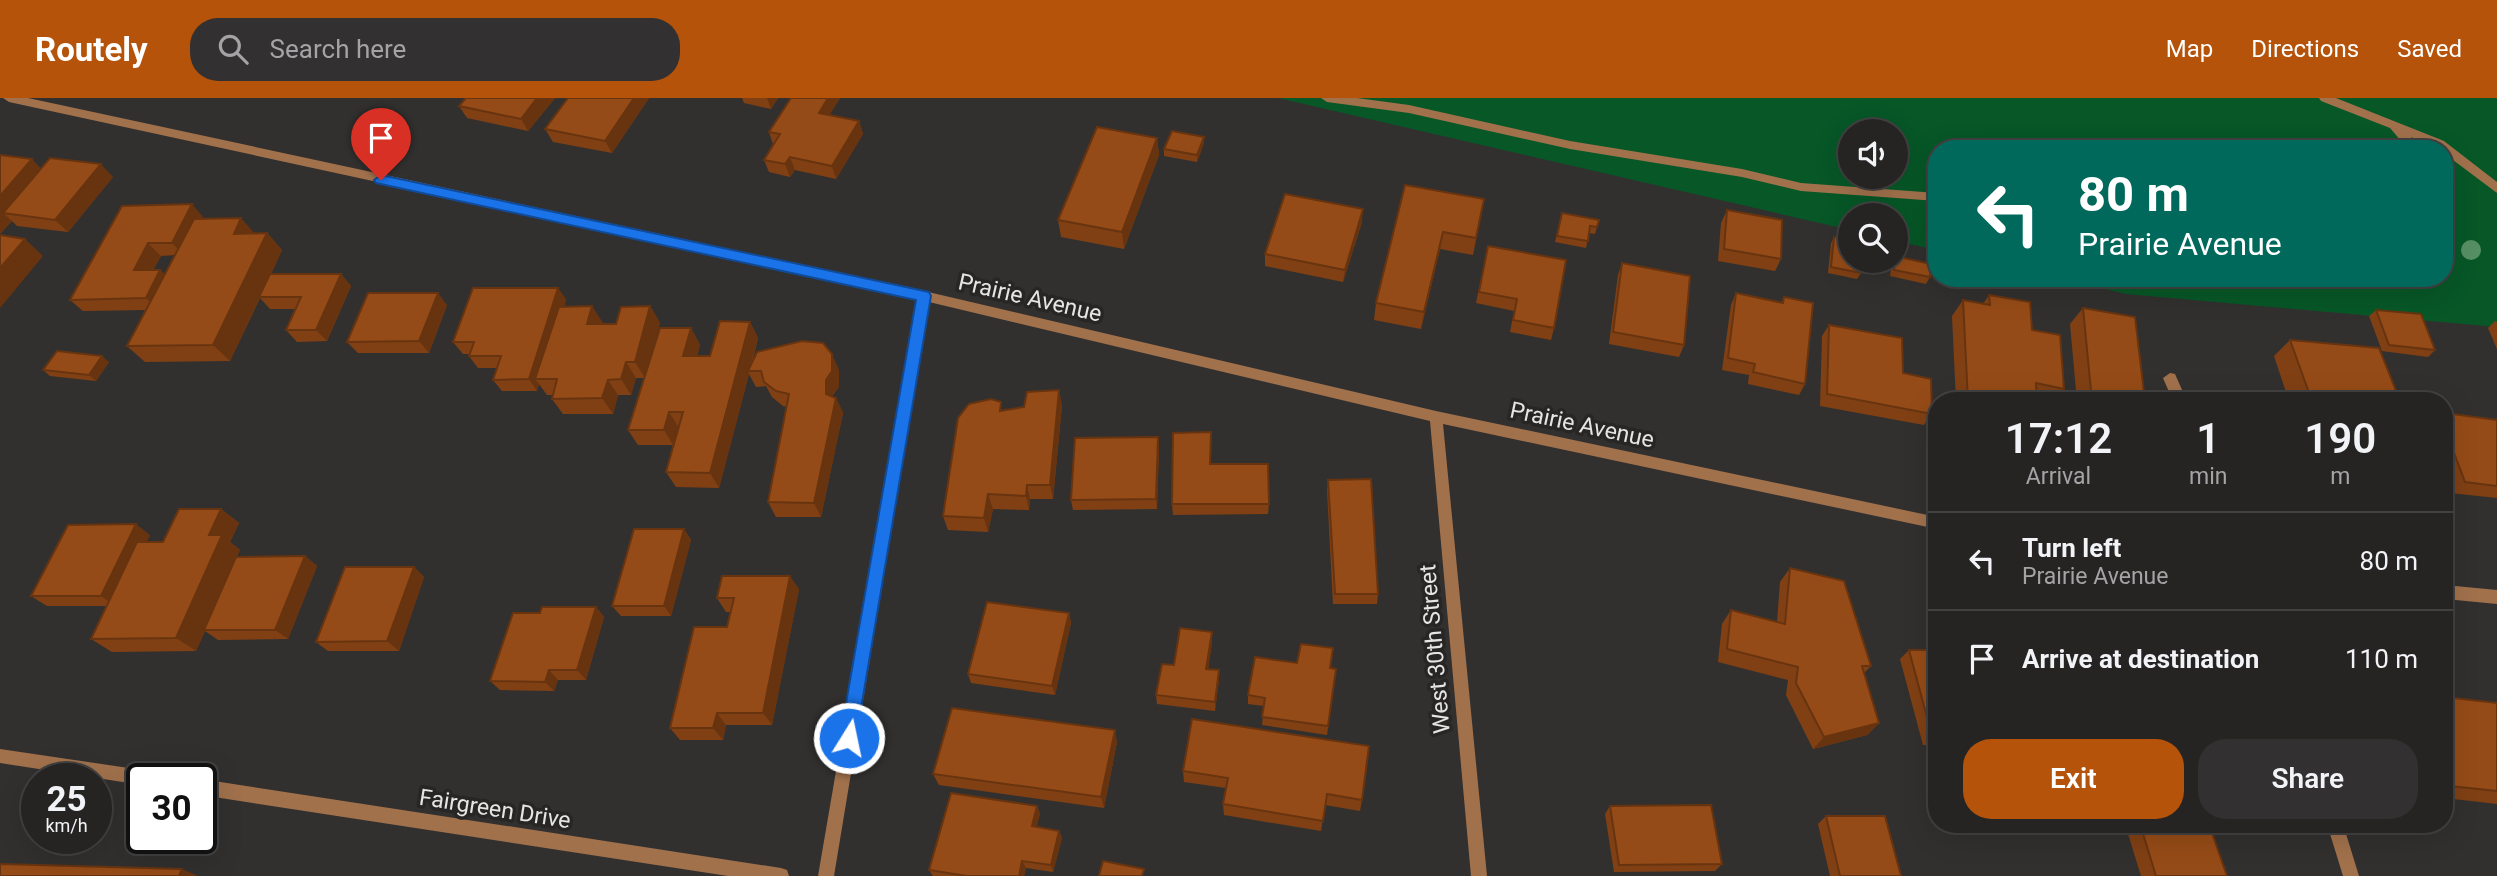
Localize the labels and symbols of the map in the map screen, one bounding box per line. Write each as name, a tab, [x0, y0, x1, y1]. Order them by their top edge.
pin	[351, 108, 411, 180]
street label: Prairie Avenue	[956, 268, 1104, 328]
street label: Prairie Avenue	[1508, 397, 1656, 453]
street label: West 30th Street	[1414, 563, 1456, 735]
position arrow	[812, 701, 886, 775]
speed limit sign: 30	[126, 763, 217, 854]
street label: Fairgreen Drive	[417, 784, 573, 834]

